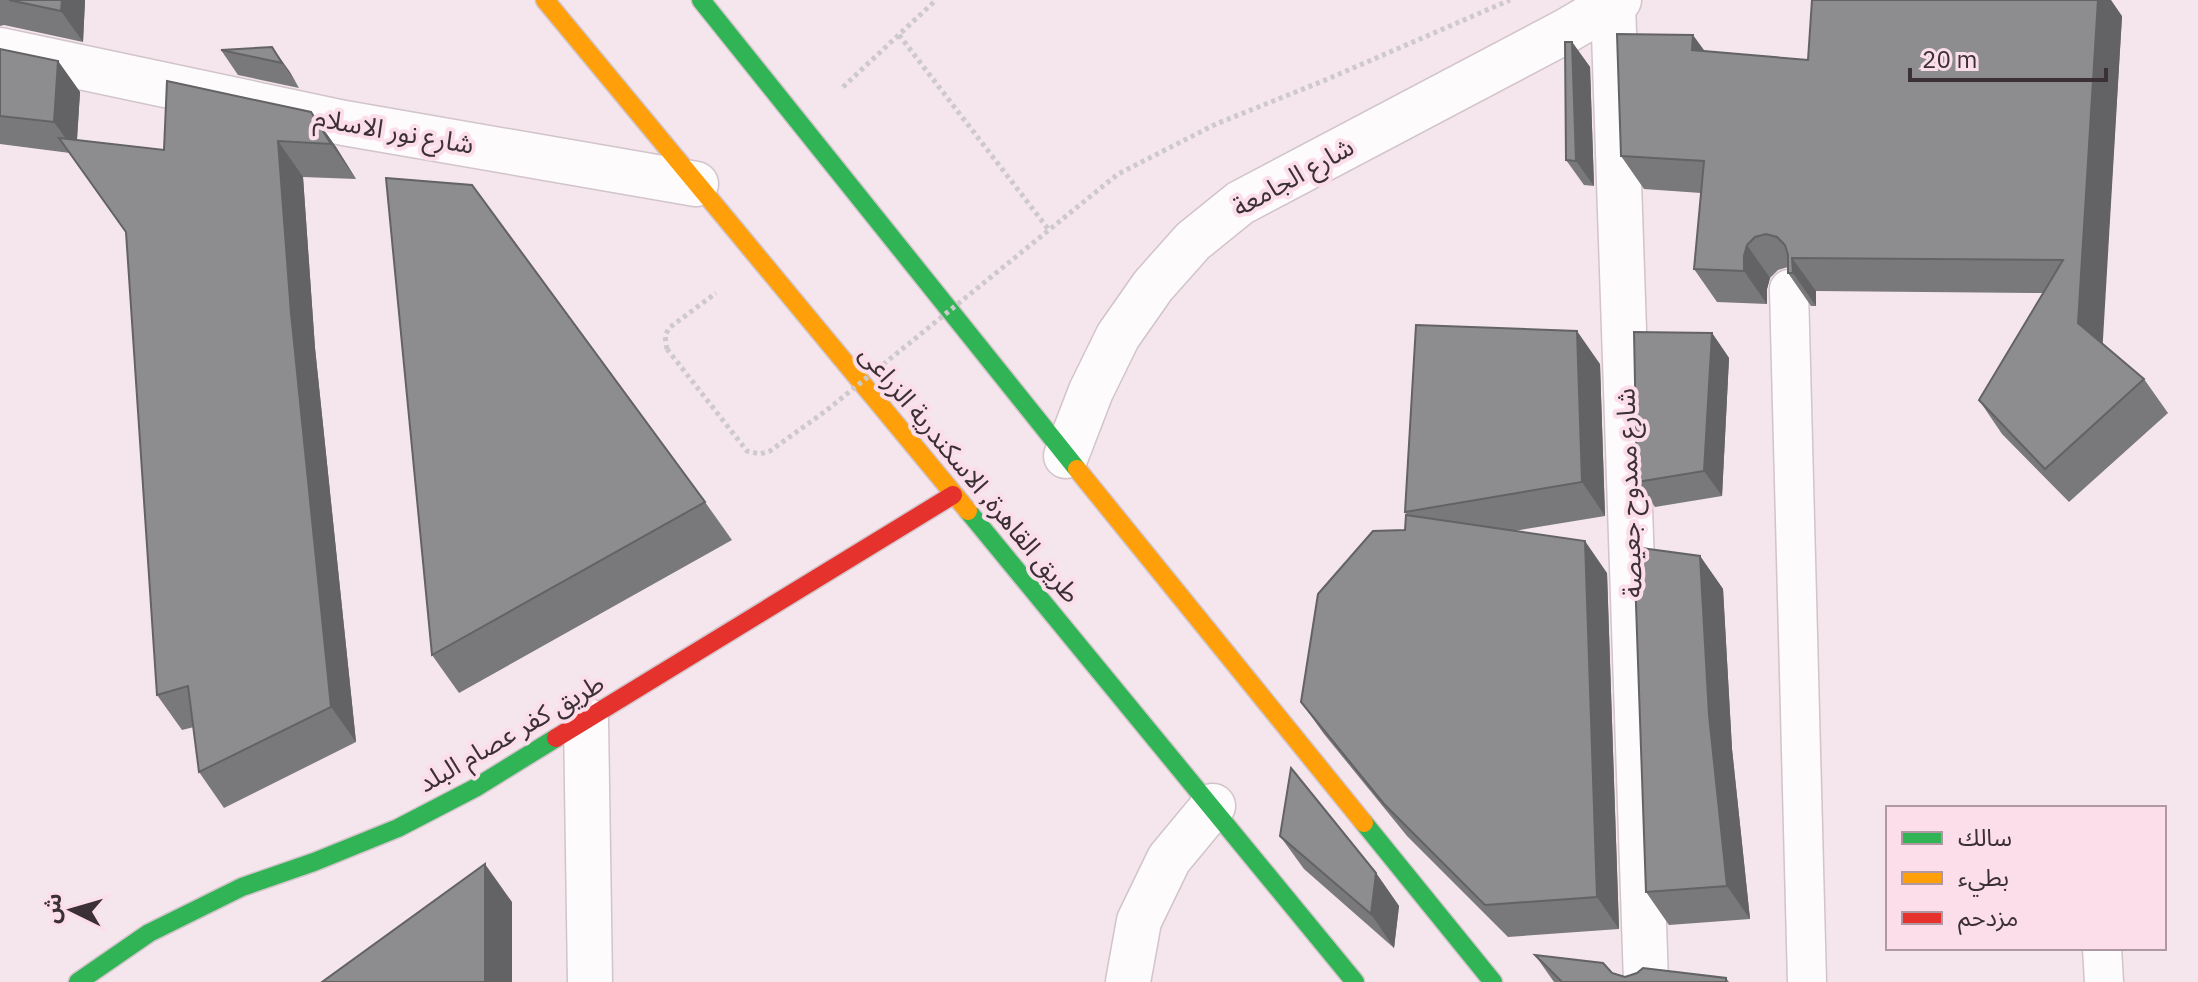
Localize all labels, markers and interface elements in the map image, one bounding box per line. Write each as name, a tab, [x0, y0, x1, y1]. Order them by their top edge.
scale bar	[1910, 32, 2106, 82]
text: 20 m	[1922, 43, 1977, 75]
street label: شارع نور الاسلام	[311, 99, 477, 165]
street label: شارع الجامعة	[1226, 129, 1361, 226]
street label: طريق القاهرة, الاسكندرية الزراعى	[853, 337, 1089, 609]
street label: شارع ممدوح جعيصة	[1607, 388, 1652, 598]
street label: طريق كفر عصام البلد	[411, 665, 612, 803]
legend	[1886, 806, 2166, 950]
text: سالك	[1958, 821, 2012, 853]
text: بطيء	[1958, 861, 2009, 897]
north arrow	[32, 870, 112, 950]
text: ش	[36, 892, 67, 924]
text: مزدحم	[1958, 901, 2018, 935]

